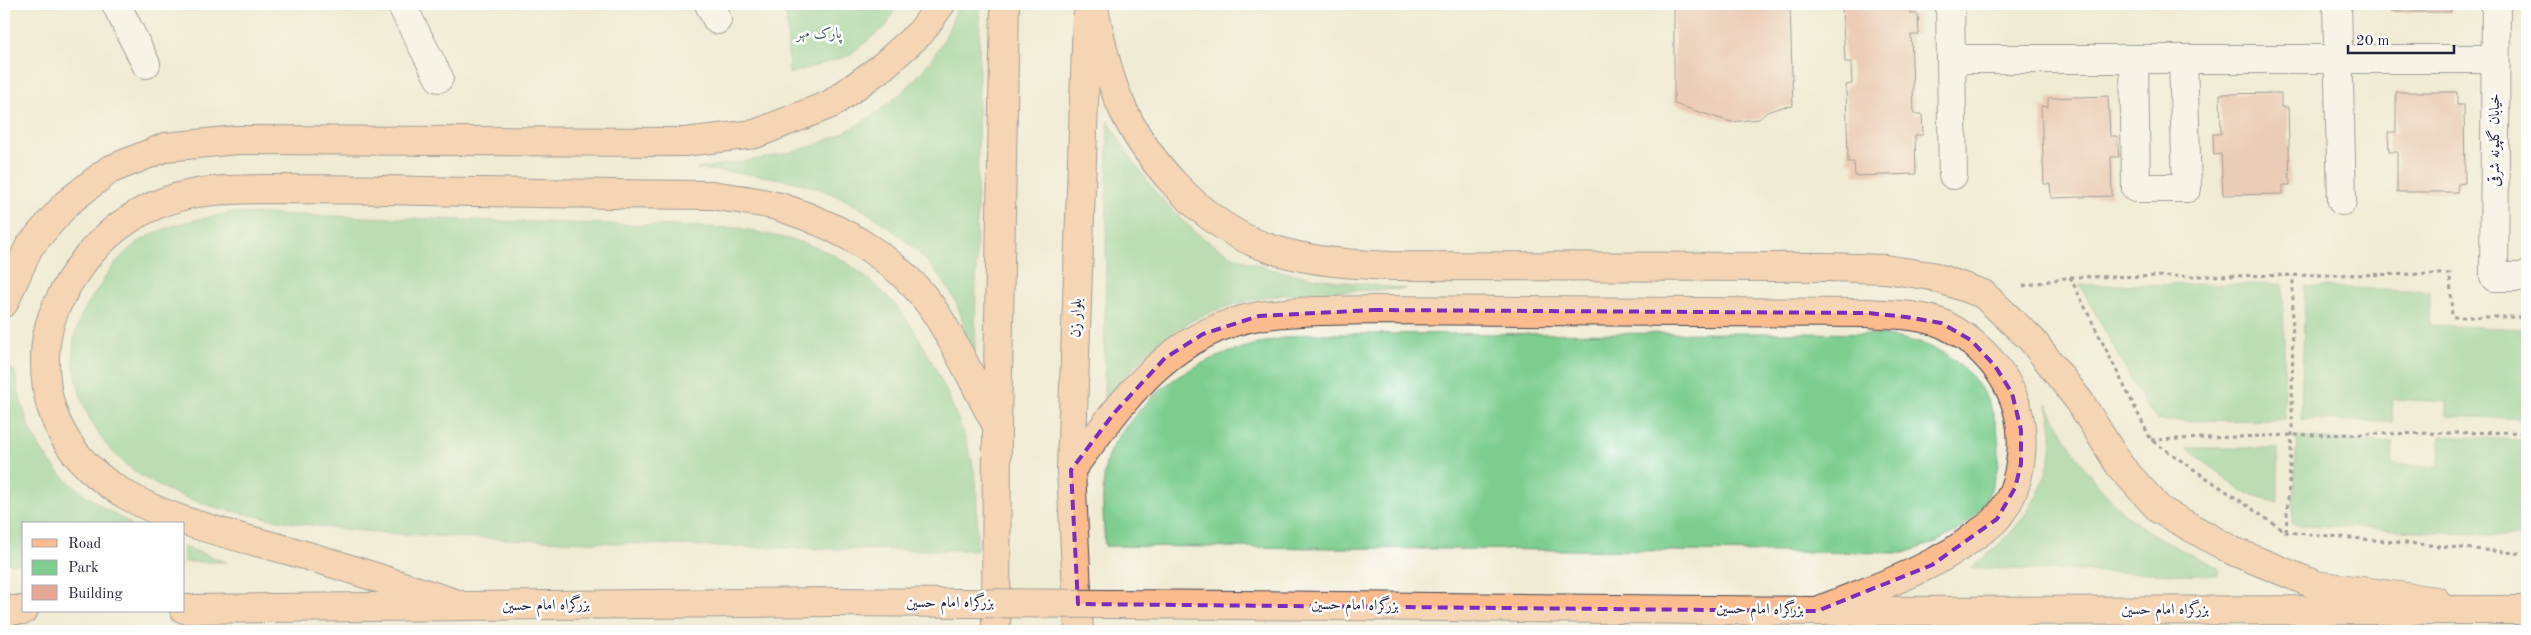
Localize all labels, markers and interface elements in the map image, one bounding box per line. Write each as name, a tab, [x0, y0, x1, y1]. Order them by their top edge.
scale bar	[2348, 22, 2455, 54]
park label: پارک مهر	[794, 26, 843, 44]
text: 20 m	[2356, 34, 2390, 49]
street label: خیابان گلپونه شرقی	[2485, 93, 2504, 187]
street label: بلوار زن	[1069, 298, 1085, 338]
legend	[22, 522, 185, 612]
text: Road	[68, 537, 102, 552]
text: Park	[68, 561, 99, 576]
text: Building	[68, 587, 123, 602]
street label: بزرگراه امام حسین	[906, 592, 994, 615]
street label: بزرگراه امام حسین	[502, 594, 590, 618]
street label: بزرگراه امام حسین	[1311, 594, 1399, 618]
street label: بزرگراه امام حسین	[1716, 598, 1804, 622]
street label: بزرگراه امام حسین	[2121, 599, 2209, 622]

